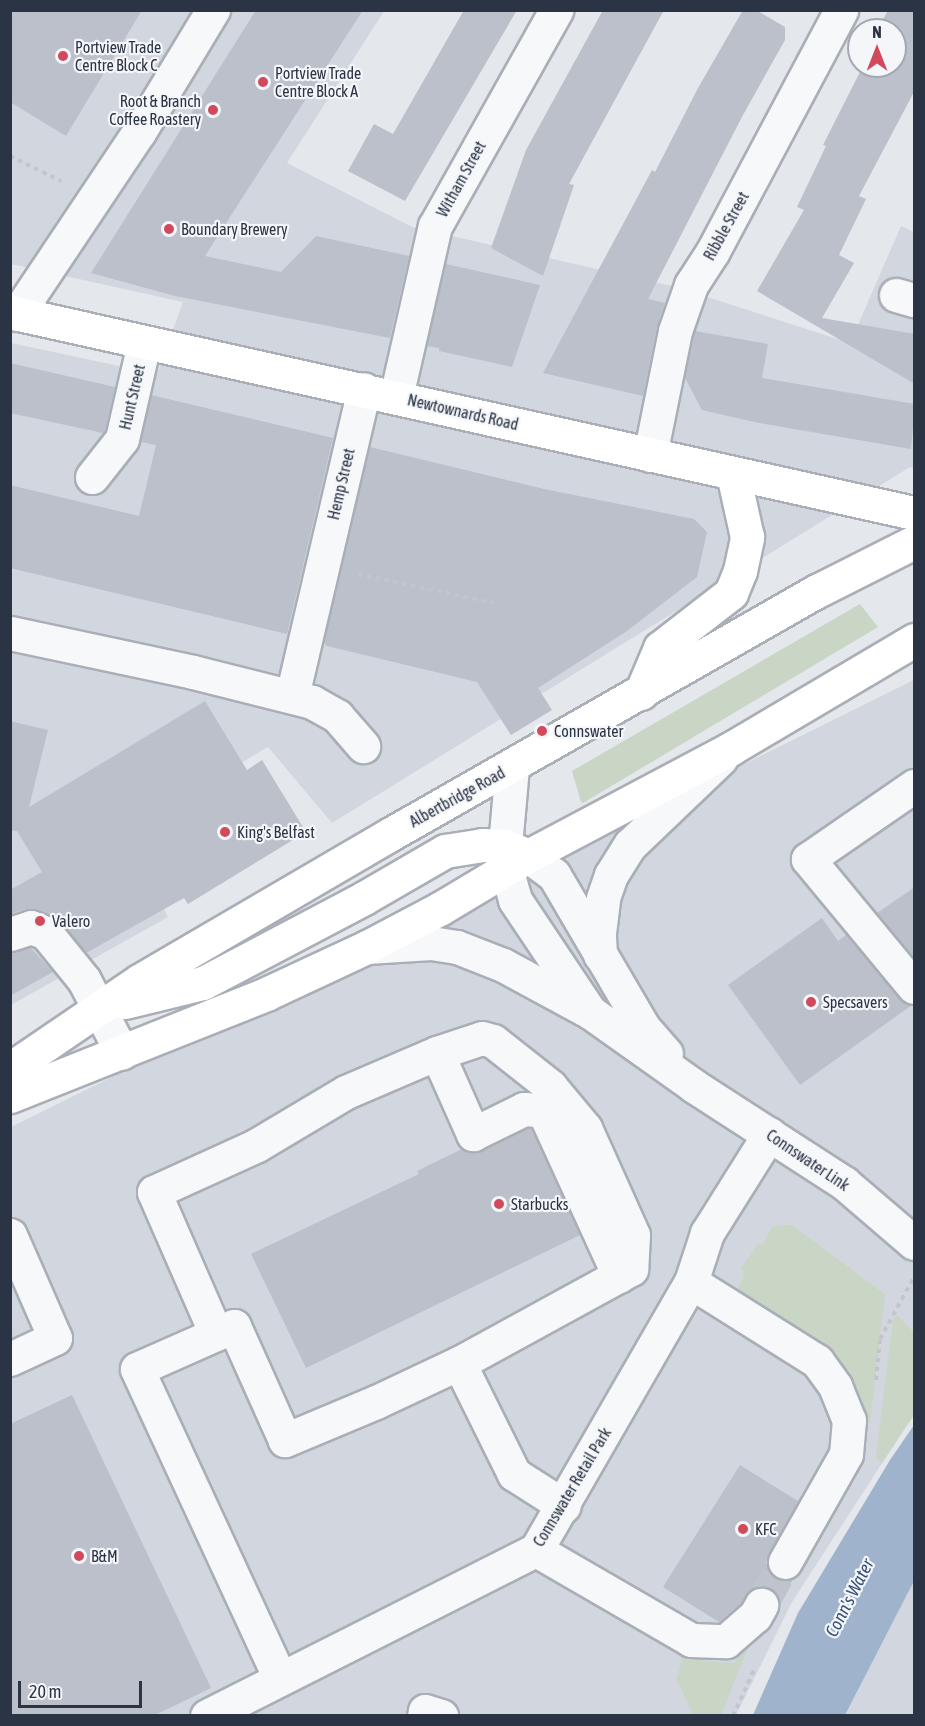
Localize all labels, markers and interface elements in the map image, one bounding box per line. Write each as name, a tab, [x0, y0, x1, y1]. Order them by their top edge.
north arrow	[847, 18, 907, 78]
text: N	[872, 23, 882, 41]
place label: Portview Trade Centre Block C	[75, 37, 161, 75]
marker: Portview Trade Centre Block C	[56, 49, 70, 63]
place label: Portview Trade Centre Block A	[275, 63, 361, 101]
marker: Portview Trade Centre Block A	[256, 75, 270, 89]
place label: Root & Branch Coffee Roastery	[109, 91, 201, 129]
marker: Root & Branch Coffee Roastery	[206, 103, 220, 117]
street label: Witham Street	[432, 138, 490, 220]
street label: Ribble Street	[699, 188, 753, 264]
place label: Boundary Brewery	[181, 219, 287, 239]
marker: Boundary Brewery	[162, 222, 176, 236]
street label: Hunt Street	[115, 362, 149, 432]
street label: Newtownards Road	[406, 390, 520, 434]
street label: Hemp Street	[323, 446, 359, 522]
place label: Connswater	[554, 721, 623, 741]
marker: Connswater	[535, 724, 549, 738]
street label: Albertbridge Road	[406, 763, 508, 831]
place label: King's Belfast	[237, 822, 315, 842]
marker: King's Belfast	[218, 825, 232, 839]
place label: Valero	[52, 911, 90, 931]
marker: Valero	[33, 914, 47, 928]
place label: Specsavers	[823, 992, 888, 1012]
marker: Specsavers	[804, 995, 818, 1009]
street label: Connswater Link	[763, 1125, 853, 1195]
place label: Starbucks	[511, 1194, 568, 1214]
marker: Starbucks	[492, 1197, 506, 1211]
street label: Connswater Retail Park	[529, 1424, 615, 1550]
place label: KFC	[755, 1519, 776, 1539]
marker: KFC	[736, 1522, 750, 1536]
place label: B&M	[91, 1546, 118, 1566]
marker: B&M	[72, 1549, 86, 1563]
water label: Conn's Water	[821, 1555, 879, 1641]
scale bar	[21, 1669, 146, 1707]
text: 20 m	[29, 1681, 61, 1702]

